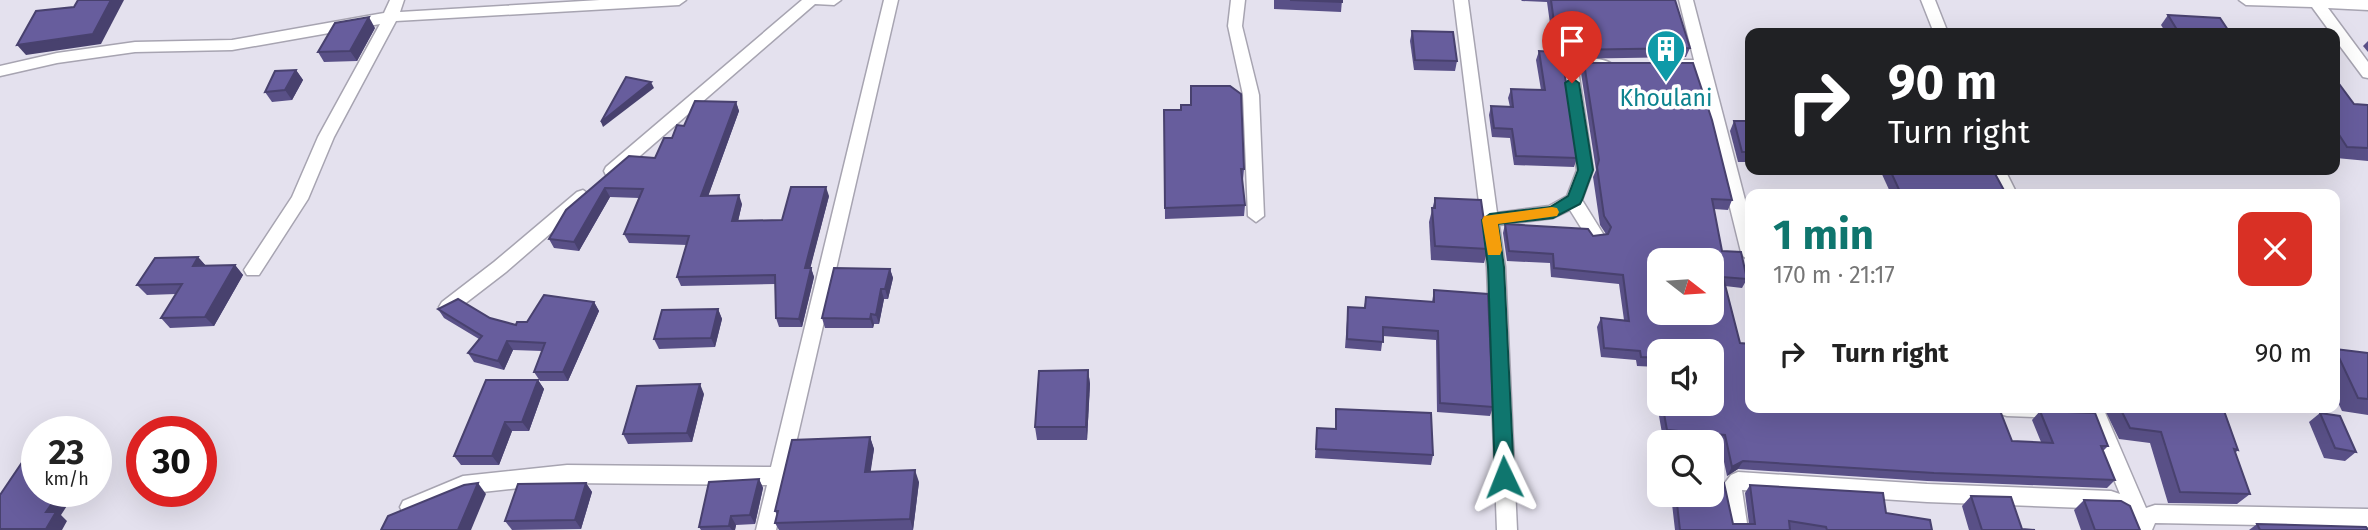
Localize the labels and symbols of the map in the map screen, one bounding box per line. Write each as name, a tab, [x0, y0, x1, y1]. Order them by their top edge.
pin	[1542, 11, 1602, 83]
building icon: Khoulani	[1645, 28, 1687, 83]
place label: Khoulani	[1620, 84, 1712, 112]
north arrow	[1647, 248, 1724, 326]
speed limit sign: 30	[126, 416, 217, 507]
position arrow	[1467, 440, 1541, 514]

